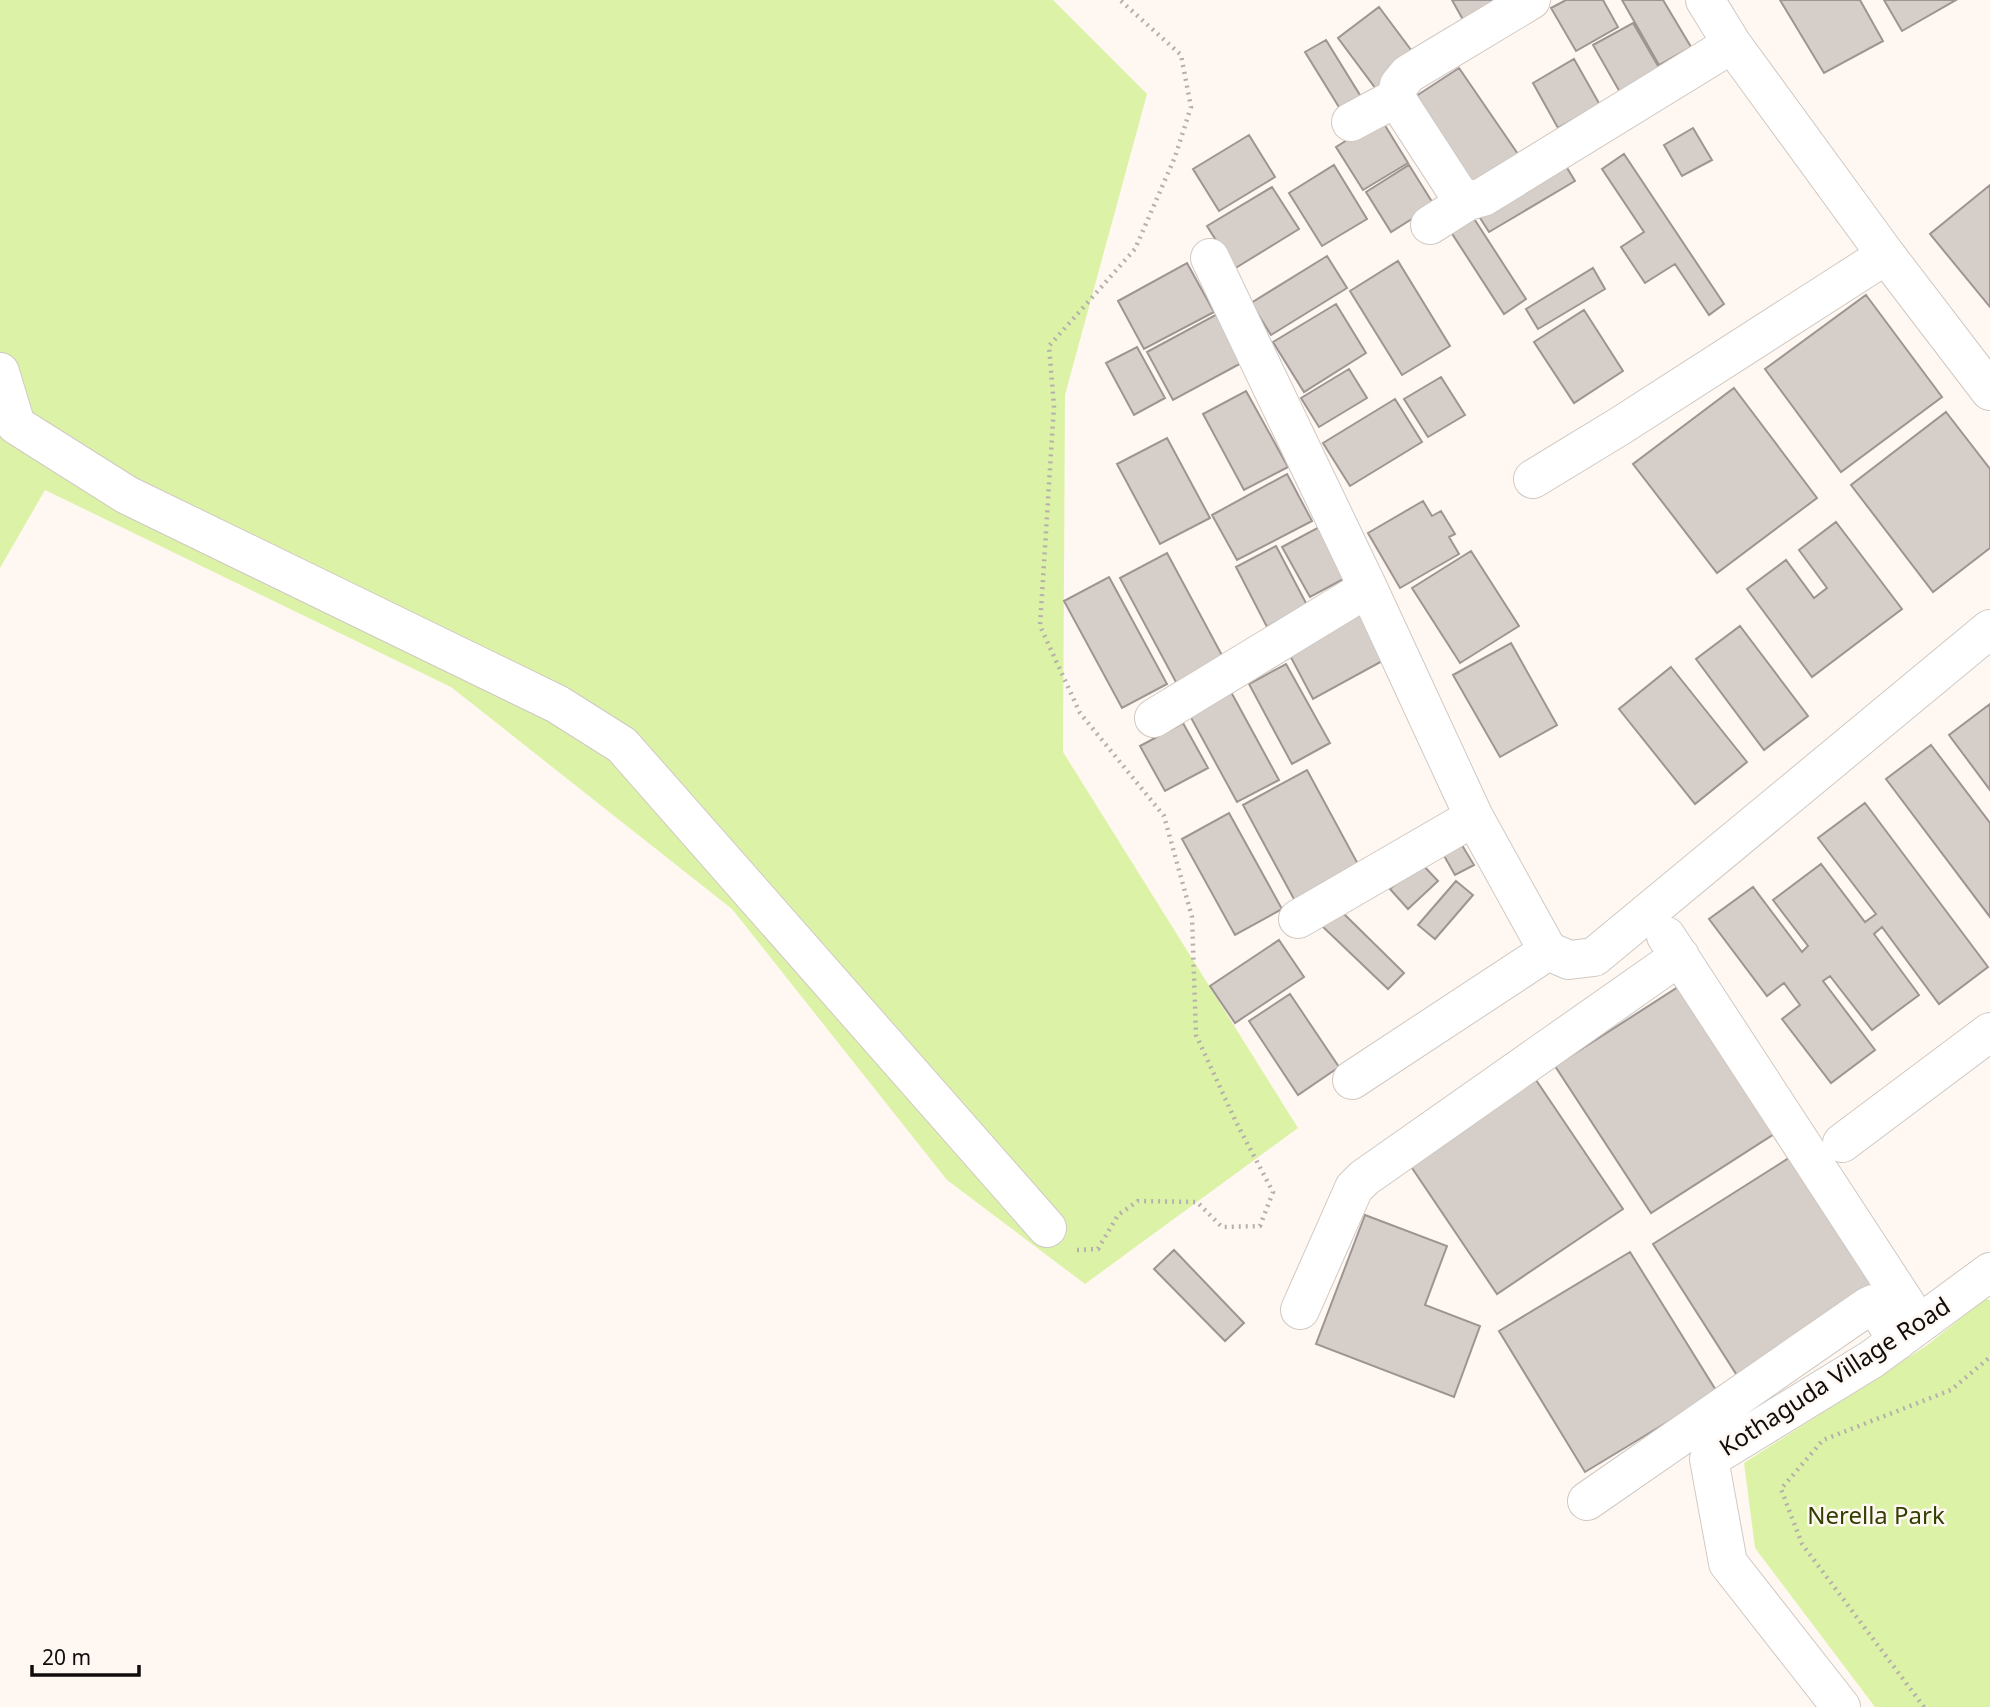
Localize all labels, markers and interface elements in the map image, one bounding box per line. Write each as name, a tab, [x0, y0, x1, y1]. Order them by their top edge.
street label: Kothaguda Village Road	[1712, 1289, 1956, 1463]
park label: Nerella Park	[1807, 1498, 1945, 1531]
scale bar	[32, 1634, 138, 1678]
text: 20 m	[42, 1643, 91, 1671]

